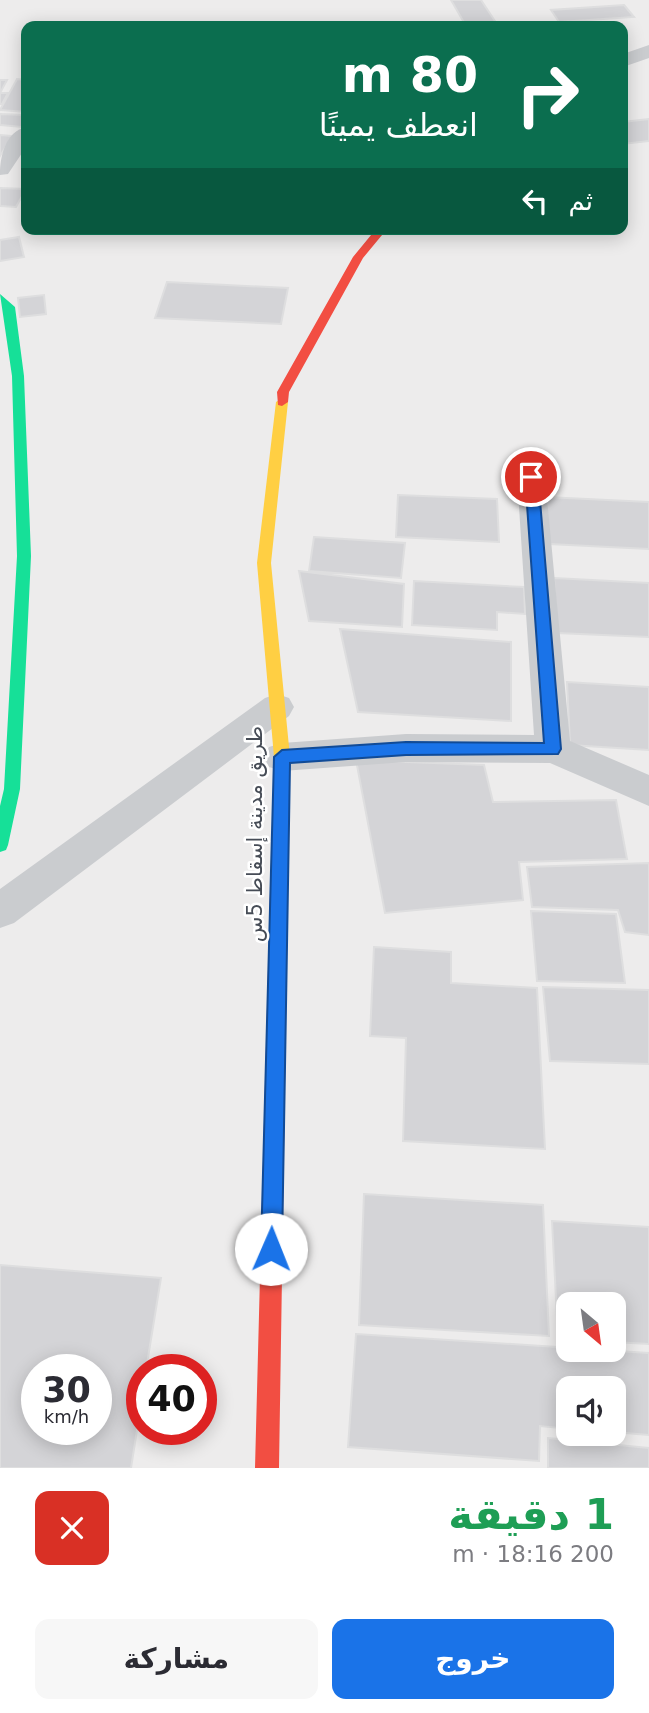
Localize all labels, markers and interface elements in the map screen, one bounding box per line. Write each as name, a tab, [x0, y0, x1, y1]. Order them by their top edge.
text: 80 m	[342, 47, 478, 104]
icon: right	[502, 49, 593, 140]
text: انعطف يمينًا	[319, 106, 478, 144]
icon: left	[516, 182, 554, 220]
text: ثم	[568, 186, 593, 216]
pin	[501, 447, 561, 507]
icon: arrive	[512, 458, 550, 496]
street label: طريق مدينة إسقاط 5س	[243, 726, 268, 942]
position arrow	[234, 1212, 308, 1286]
north arrow	[556, 1292, 626, 1362]
map controls	[556, 1292, 626, 1446]
speed limit sign: 40	[126, 1354, 217, 1445]
text: 30	[42, 1370, 91, 1410]
button: sound	[556, 1376, 626, 1446]
text: km/h	[44, 1406, 89, 1427]
text: 1 دقيقة	[448, 1490, 614, 1539]
button: close	[35, 1491, 109, 1565]
text: 200 m · 18:16	[452, 1541, 614, 1567]
button: مشاركة	[35, 1619, 318, 1699]
button: خروج	[332, 1619, 614, 1699]

